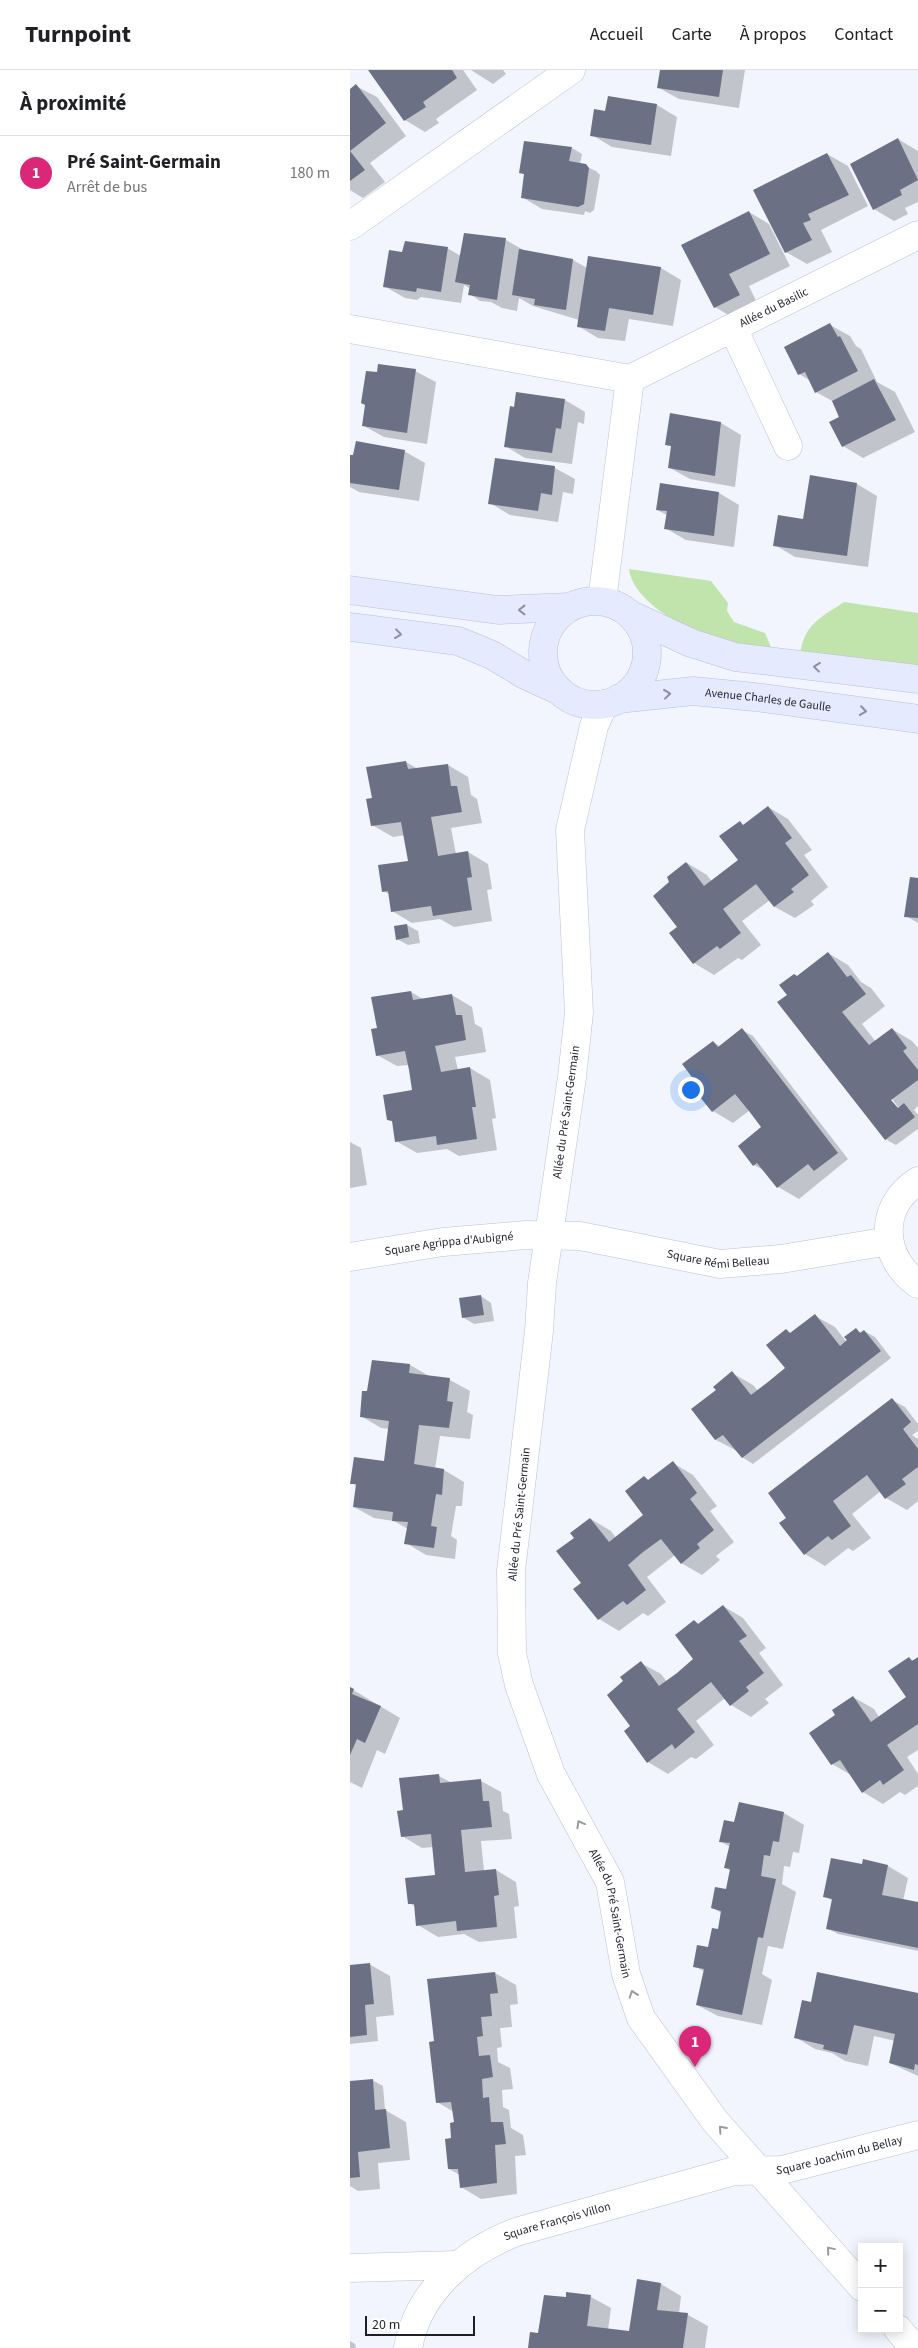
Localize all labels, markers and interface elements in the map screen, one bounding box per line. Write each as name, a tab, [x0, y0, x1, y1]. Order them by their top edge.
text: Turnpoint	[25, 17, 131, 52]
text: Accueil	[590, 22, 643, 47]
text: Carte	[671, 22, 712, 47]
text: À propos	[740, 22, 806, 47]
text: Contact	[834, 22, 893, 47]
text: À proximité	[20, 88, 126, 118]
text: Pré Saint-Germain	[67, 149, 221, 176]
text: 1	[32, 162, 40, 184]
text: 180 m	[290, 162, 330, 184]
text: Arrêt de bus	[67, 176, 147, 198]
street label: Allée du Basilic	[736, 283, 812, 332]
one-way arrow	[517, 605, 525, 615]
one-way arrow	[395, 628, 403, 639]
one-way arrow	[813, 662, 821, 673]
street label: Avenue Charles de Gaulle	[704, 684, 832, 716]
one-way arrow	[663, 689, 671, 700]
one-way arrow	[858, 706, 867, 716]
street label: Allée du Pré Saint-Germain	[549, 1044, 584, 1180]
your location	[678, 1077, 704, 1103]
street label: Square Agrippa d'Aubigné	[383, 1228, 514, 1260]
street label: Square Rémi Belleau	[665, 1246, 770, 1273]
street label: Allée du Pré Saint-Germain	[504, 1446, 535, 1582]
one-way arrow	[576, 1820, 586, 1829]
street label: Allée du Pré Saint-Germain	[584, 1846, 635, 1981]
one-way arrow	[629, 1990, 639, 1999]
pin: 1	[679, 2026, 711, 2067]
one-way arrow	[719, 2125, 728, 2134]
street label: Square Joachim du Bellay	[776, 2131, 905, 2179]
street label: Square François Villon	[501, 2198, 613, 2245]
map controls	[858, 2243, 903, 2333]
button: +	[858, 2243, 903, 2288]
one-way arrow	[827, 2247, 836, 2256]
button: −	[858, 2288, 903, 2333]
scale bar	[365, 2313, 475, 2336]
text: 20 m	[372, 2315, 400, 2335]

